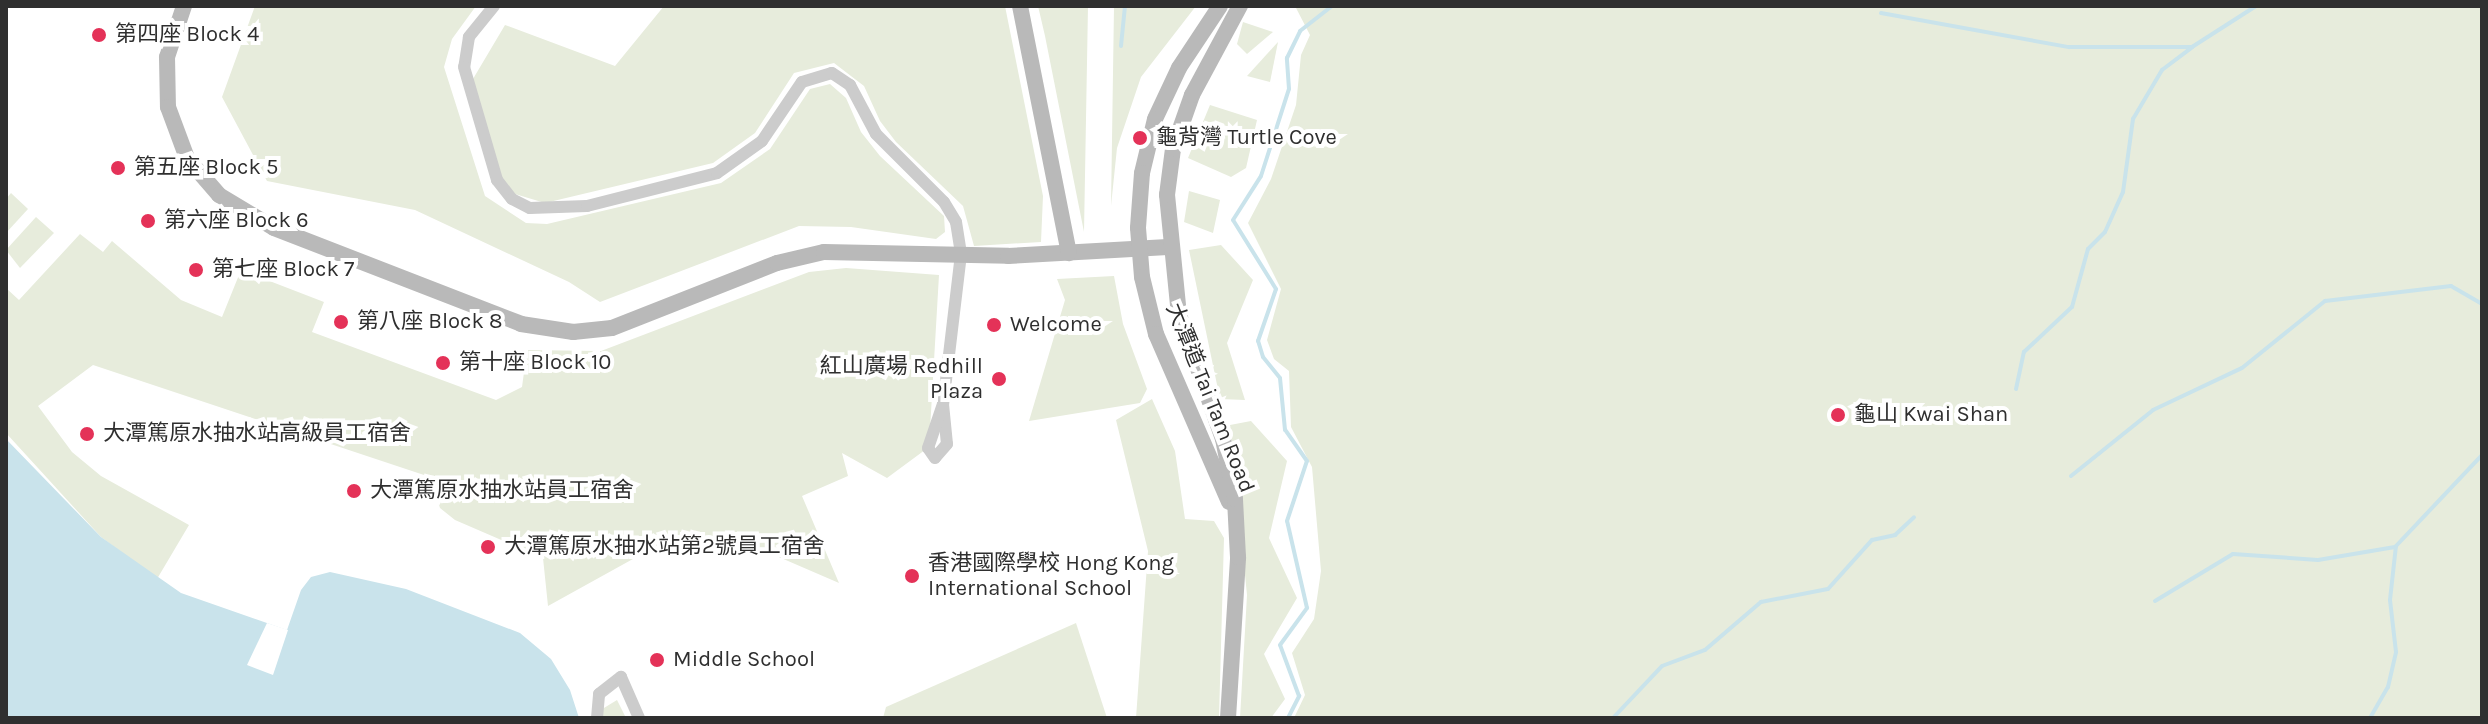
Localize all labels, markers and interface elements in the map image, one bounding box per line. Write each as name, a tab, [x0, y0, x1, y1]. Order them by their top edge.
place label: 第四座 Block 4	[115, 22, 259, 48]
marker: 第四座 Block 4	[90, 26, 108, 44]
place label: 龜背灣 Turtle Cove	[1156, 125, 1337, 151]
marker: 龜背灣 Turtle Cove	[1131, 129, 1149, 147]
place label: 第五座 Block 5	[134, 155, 278, 181]
marker: 第五座 Block 5	[109, 159, 127, 177]
place label: 第六座 Block 6	[164, 208, 309, 234]
marker: 第六座 Block 6	[139, 212, 157, 230]
place label: 第七座 Block 7	[212, 257, 354, 283]
marker: 第七座 Block 7	[187, 261, 205, 279]
street label: 大潭道 Tai Tam Road	[1160, 299, 1260, 497]
place label: 第八座 Block 8	[357, 309, 503, 335]
place label: Welcome	[1010, 312, 1102, 338]
marker: 第八座 Block 8	[332, 313, 350, 331]
marker: Welcome	[985, 316, 1003, 334]
place label: 第十座 Block 10	[459, 350, 611, 376]
place label: 紅山廣場 Redhill Plaza	[820, 353, 983, 404]
marker: 第十座 Block 10	[434, 354, 452, 372]
marker: 紅山廣場 Redhill Plaza	[990, 370, 1008, 388]
place label: 龜山 Kwai Shan	[1854, 402, 2008, 428]
marker: 龜山 Kwai Shan	[1829, 406, 1847, 424]
place label: 大潭篤原水抽水站高級員工宿舍	[103, 421, 411, 447]
marker: 大潭篤原水抽水站高級員工宿舍	[78, 425, 96, 443]
place label: 大潭篤原水抽水站員工宿舍	[370, 478, 634, 504]
marker: 大潭篤原水抽水站員工宿舍	[345, 482, 363, 500]
place label: 大潭篤原水抽水站第2號員工宿舍	[504, 534, 825, 560]
marker: 大潭篤原水抽水站第2號員工宿舍	[479, 538, 497, 556]
place label: 香港國際學校 Hong Kong International School	[928, 550, 1174, 602]
marker: 香港國際學校 Hong Kong International School	[903, 567, 921, 585]
place label: Middle School	[673, 647, 815, 673]
marker: Middle School	[648, 651, 666, 669]

